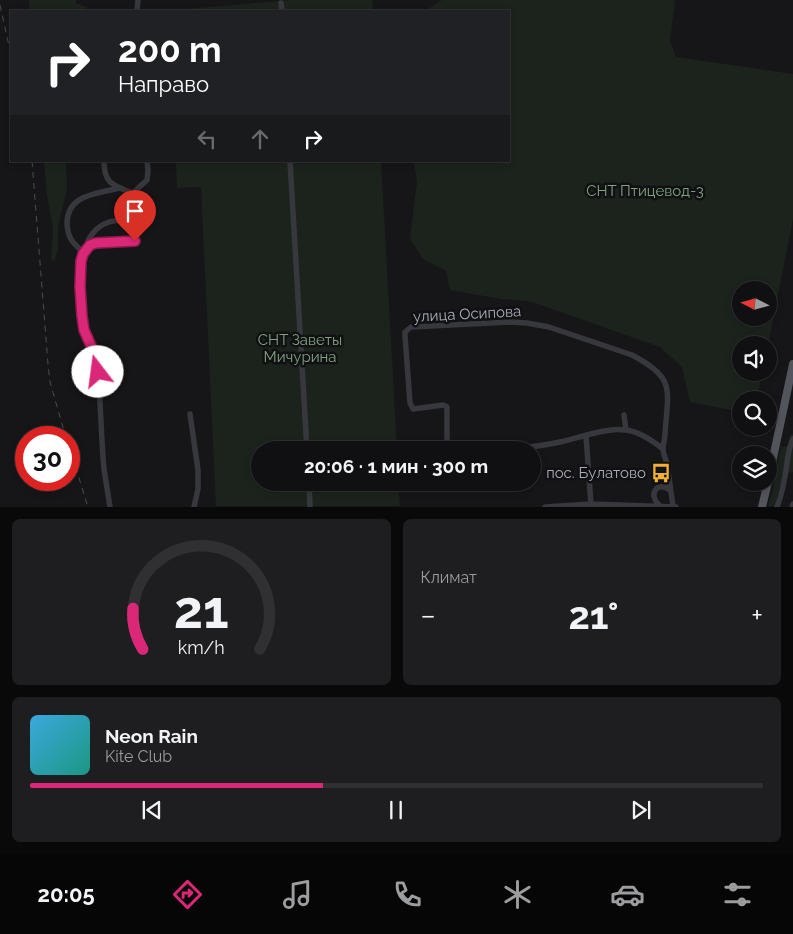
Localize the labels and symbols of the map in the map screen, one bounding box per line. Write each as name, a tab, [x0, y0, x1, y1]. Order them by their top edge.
park label: СНТ Птицевод-3	[586, 182, 704, 200]
pin	[114, 190, 156, 241]
north arrow	[732, 281, 778, 326]
street label: улица Осипова	[412, 302, 522, 326]
park label: СНТ Заветы Мичурина	[258, 331, 342, 366]
position arrow	[71, 345, 123, 397]
speed limit sign: 30	[15, 426, 80, 491]
bus stop icon: пос. Булатово	[650, 462, 672, 484]
place label: пос. Булатово	[546, 464, 646, 482]

